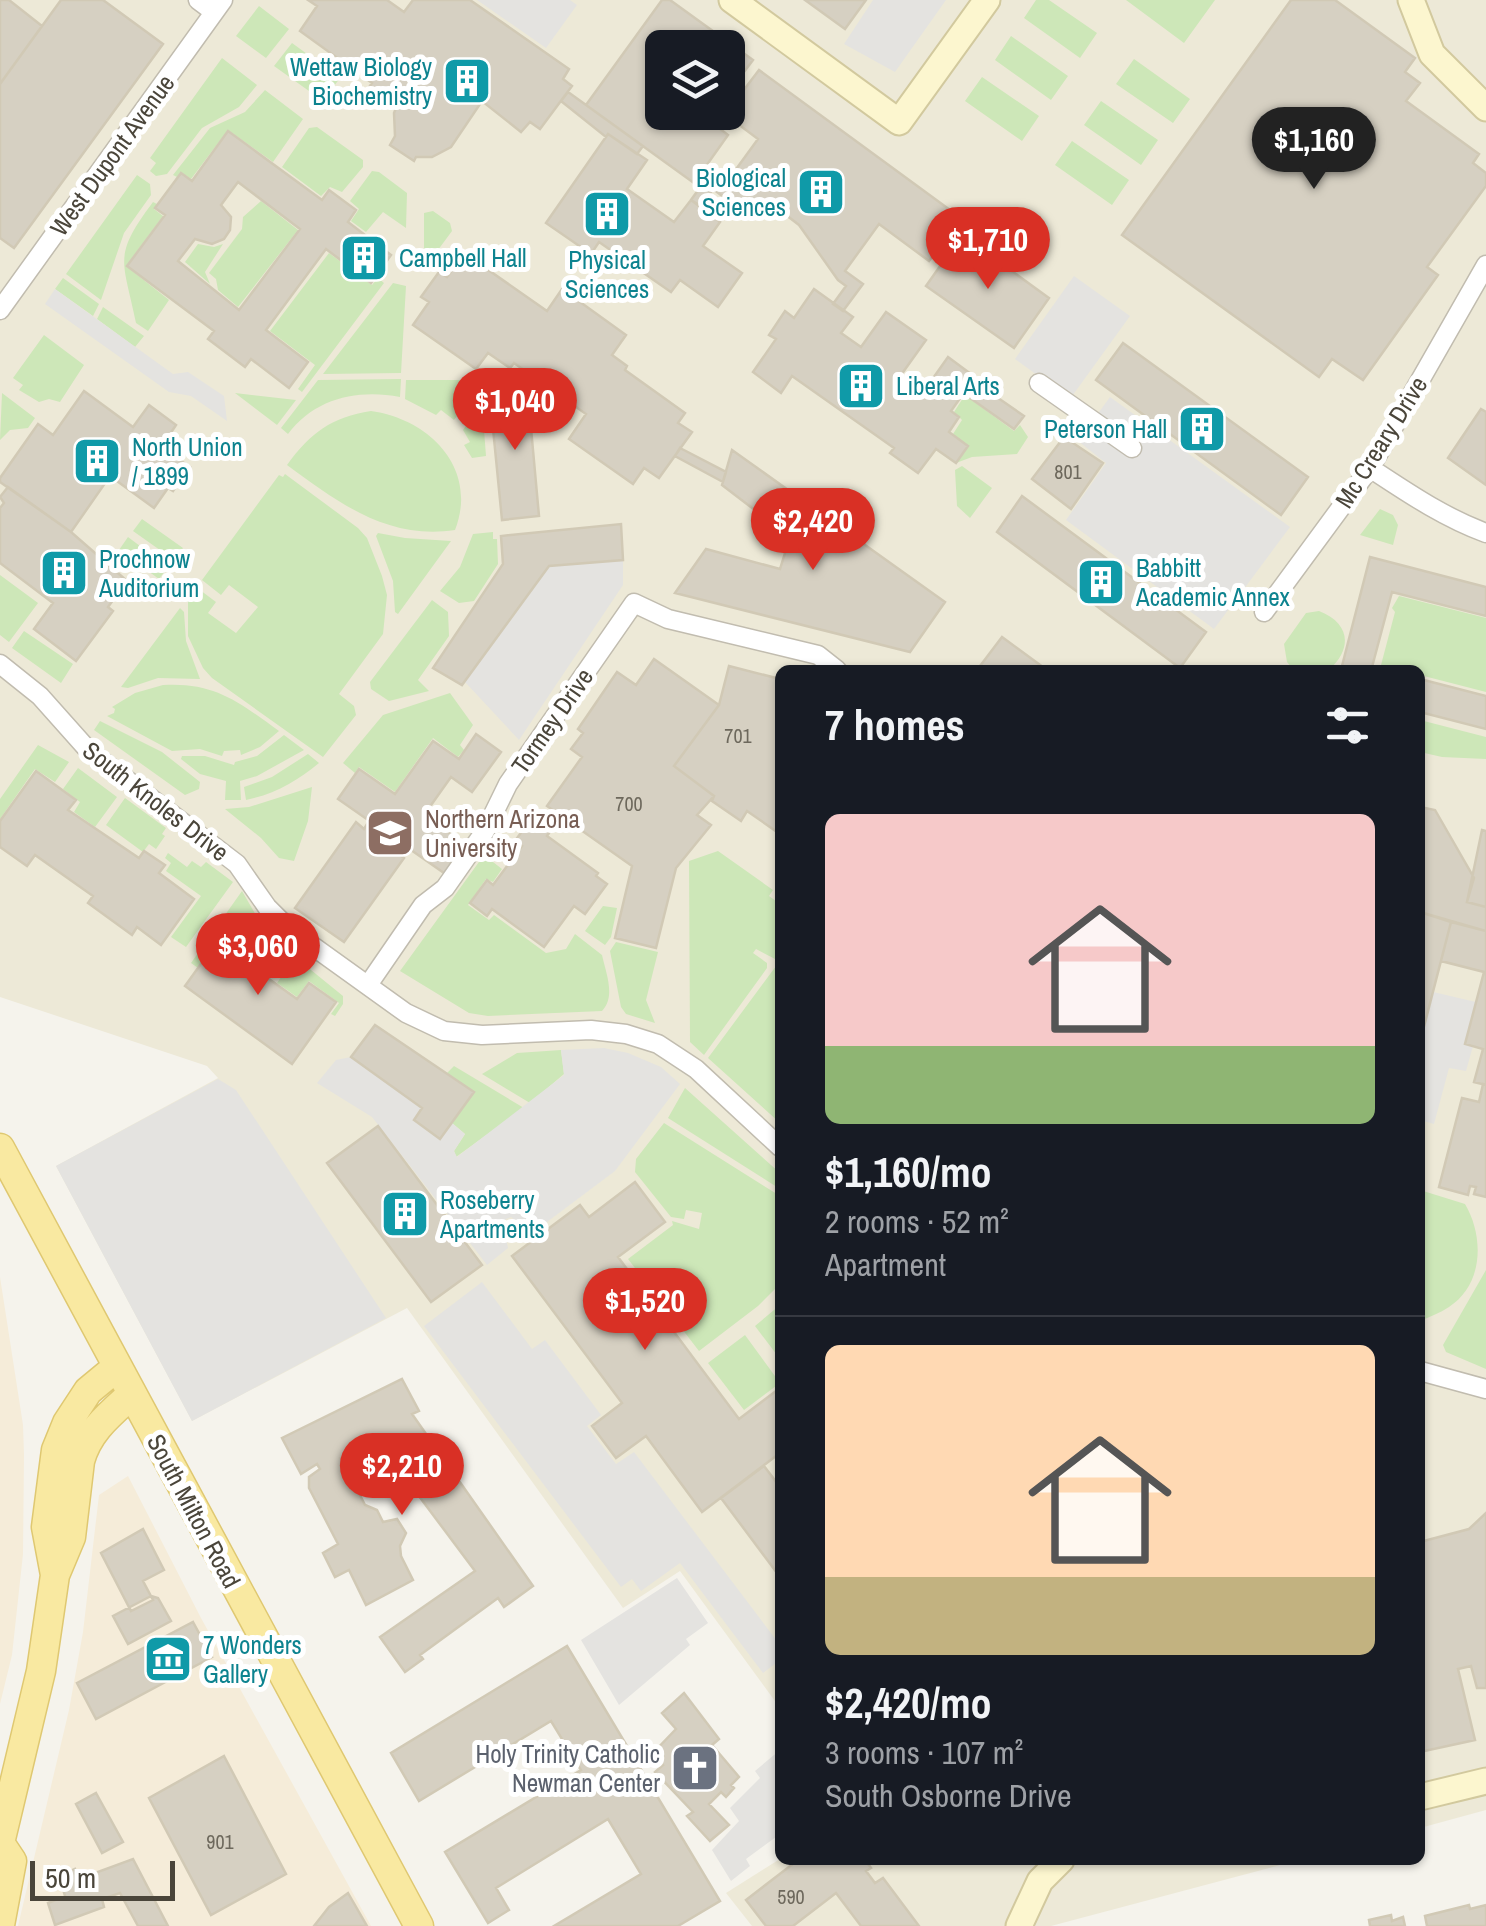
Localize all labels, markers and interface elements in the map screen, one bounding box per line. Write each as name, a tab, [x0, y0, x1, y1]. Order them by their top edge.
map controls	[645, 30, 745, 130]
button: layers	[645, 30, 745, 130]
place label: Wettaw Biology Biochemistry	[290, 50, 433, 113]
building icon: Wettaw Biology Biochemistry	[441, 55, 493, 107]
street label: West Dupont Avenue	[42, 67, 182, 243]
pin: $1,160	[1233, 107, 1395, 192]
text: $1,160	[1274, 118, 1354, 161]
place label: Biological Sciences	[696, 161, 786, 224]
building icon: Biological Sciences	[795, 166, 847, 218]
building icon: Physical Sciences	[581, 188, 633, 240]
pin: $1,710	[907, 207, 1069, 292]
text: $1,710	[948, 218, 1028, 261]
building icon: Campbell Hall	[338, 232, 390, 284]
place label: Campbell Hall	[399, 241, 527, 275]
place label: Physical Sciences	[565, 243, 649, 306]
building icon: Liberal Arts	[835, 360, 887, 412]
pin: $1,040	[434, 368, 596, 453]
place label: Liberal Arts	[896, 369, 1000, 403]
street label: Mc Creary Drive	[1327, 370, 1435, 514]
text: $1,040	[475, 379, 555, 422]
building icon: Peterson Hall	[1176, 403, 1228, 455]
place label: Peterson Hall	[1044, 412, 1167, 446]
place label: North Union / 1899	[132, 430, 243, 493]
building icon: North Union / 1899	[71, 435, 123, 487]
house number: 801	[1054, 458, 1082, 485]
pin: $2,420	[732, 488, 894, 573]
text: $2,420	[773, 499, 853, 542]
place label: Prochnow Auditorium	[98, 542, 199, 605]
building icon: Prochnow Auditorium	[38, 547, 90, 599]
place label: Babbitt Academic Annex	[1135, 551, 1291, 614]
building icon: Babbitt Academic Annex	[1075, 556, 1127, 608]
street label: Tormey Drive	[503, 661, 601, 781]
text: 7 homes	[825, 697, 965, 753]
icon: filters	[1320, 698, 1375, 753]
house number: 701	[724, 722, 752, 749]
street label: South Knoles Drive	[76, 733, 236, 869]
house number: 700	[615, 790, 643, 817]
place label: Northern Arizona University	[425, 802, 581, 865]
school or university icon: Northern Arizona University	[364, 807, 416, 859]
icon: home	[1010, 879, 1190, 1059]
pin: $3,060	[177, 913, 339, 998]
text: $3,060	[218, 924, 298, 967]
text: $1,160/mo	[825, 1144, 992, 1200]
place label: Roseberry Apartments	[439, 1183, 545, 1246]
building icon: Roseberry Apartments	[379, 1188, 431, 1240]
text: 2 rooms · 52 m²	[825, 1200, 1009, 1243]
text: Apartment	[825, 1243, 946, 1286]
pin: $1,520	[564, 1268, 726, 1353]
text: $1,520	[605, 1279, 685, 1322]
icon: home	[1010, 1410, 1190, 1590]
street label: South Milton Road	[139, 1428, 249, 1594]
pin: $2,210	[321, 1433, 483, 1518]
text: $2,210	[362, 1444, 442, 1487]
place label: 7 Wonders Gallery	[203, 1628, 302, 1691]
museum icon: 7 Wonders Gallery	[142, 1633, 194, 1685]
text: $2,420/mo	[825, 1675, 992, 1731]
text: 3 rooms · 107 m²	[825, 1731, 1023, 1774]
place label: Holy Trinity Catholic Newman Center	[475, 1737, 660, 1800]
church icon: Holy Trinity Catholic Newman Center	[669, 1742, 721, 1794]
text: South Osborne Drive	[825, 1774, 1072, 1817]
house number: 901	[206, 1828, 234, 1855]
scale bar	[30, 1856, 175, 1900]
text: 50 m	[45, 1859, 96, 1897]
house number: 590	[777, 1883, 805, 1910]

